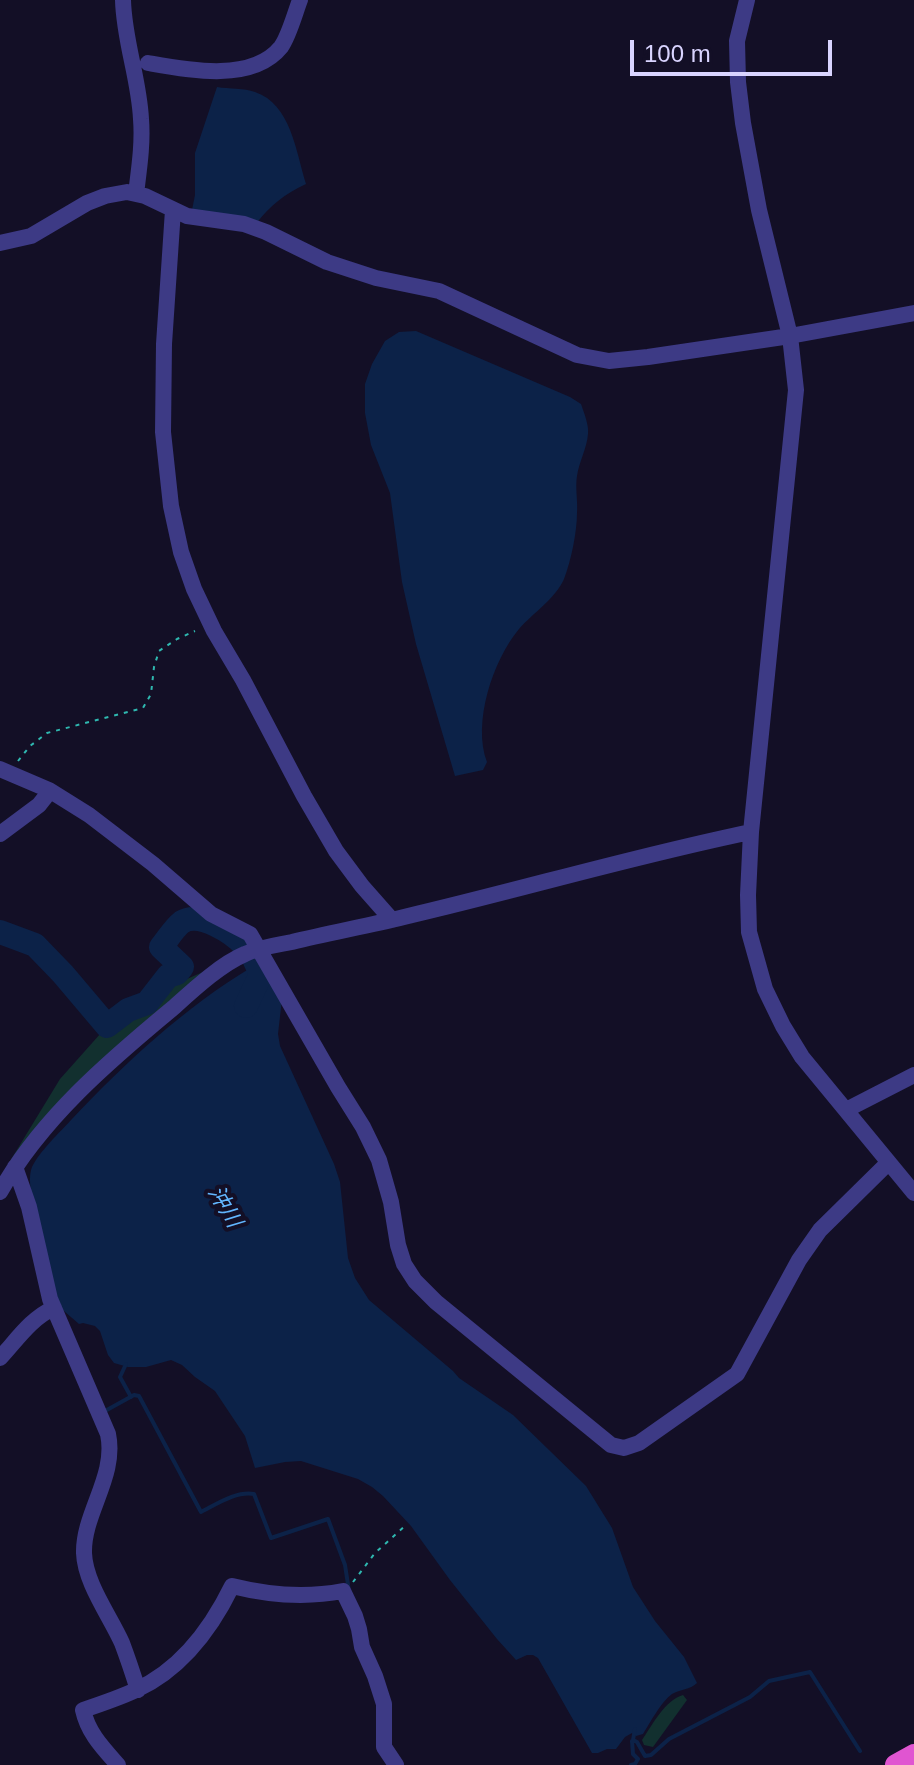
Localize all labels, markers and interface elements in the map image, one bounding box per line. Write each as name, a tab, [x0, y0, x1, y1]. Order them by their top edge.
scale bar	[634, 24, 836, 74]
text: 100 m	[644, 40, 711, 67]
water label: 沖川	[201, 1181, 247, 1233]

